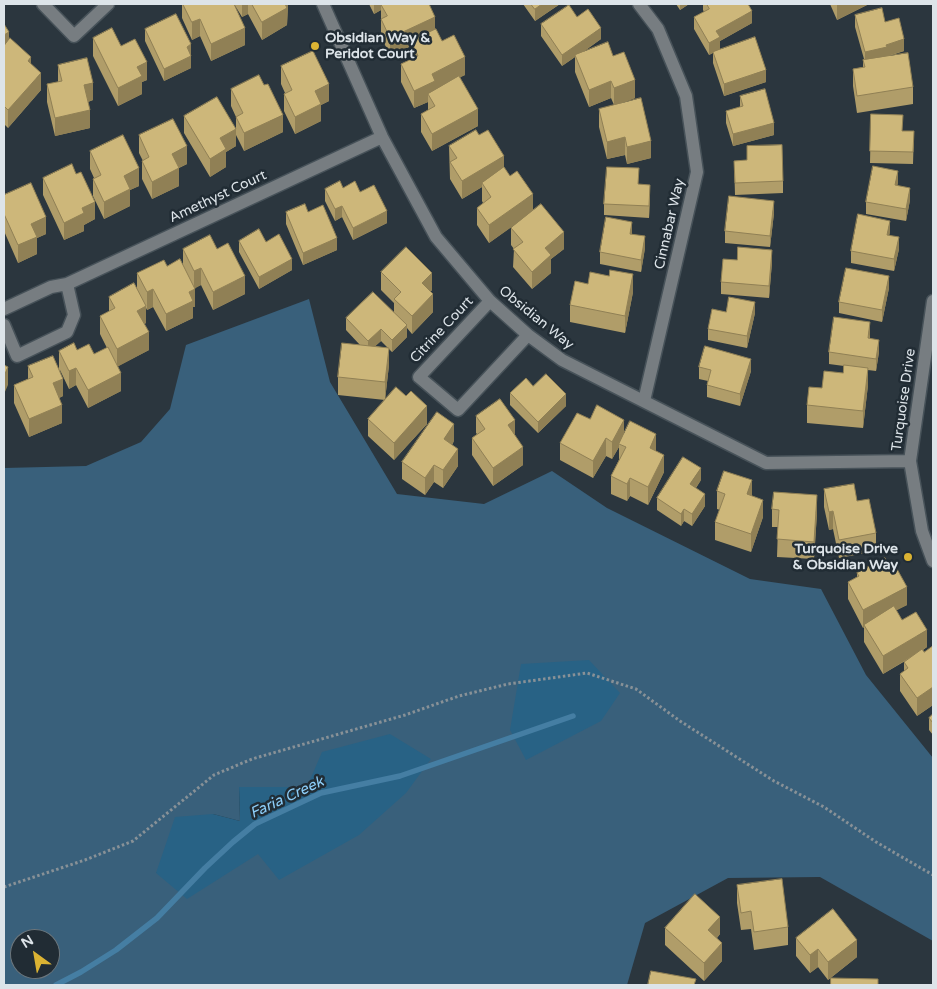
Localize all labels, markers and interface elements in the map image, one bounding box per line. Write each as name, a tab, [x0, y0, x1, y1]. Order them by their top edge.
place label: Obsidian Way & Peridot Court	[325, 30, 430, 62]
marker: Obsidian Way & Peridot Court	[309, 40, 321, 52]
street label: Amethyst Court	[167, 167, 269, 227]
street label: Cinnabar Way	[651, 177, 689, 271]
street label: Obsidian Way	[495, 283, 577, 353]
street label: Citrine Court	[407, 293, 477, 367]
street label: Turquoise Drive	[888, 348, 920, 452]
place label: Turquoise Drive & Obsidian Way	[793, 541, 898, 574]
marker: Turquoise Drive & Obsidian Way	[902, 551, 914, 563]
water label: Faria Creek	[247, 773, 327, 823]
north arrow	[10, 929, 60, 979]
text: N	[18, 932, 37, 952]

